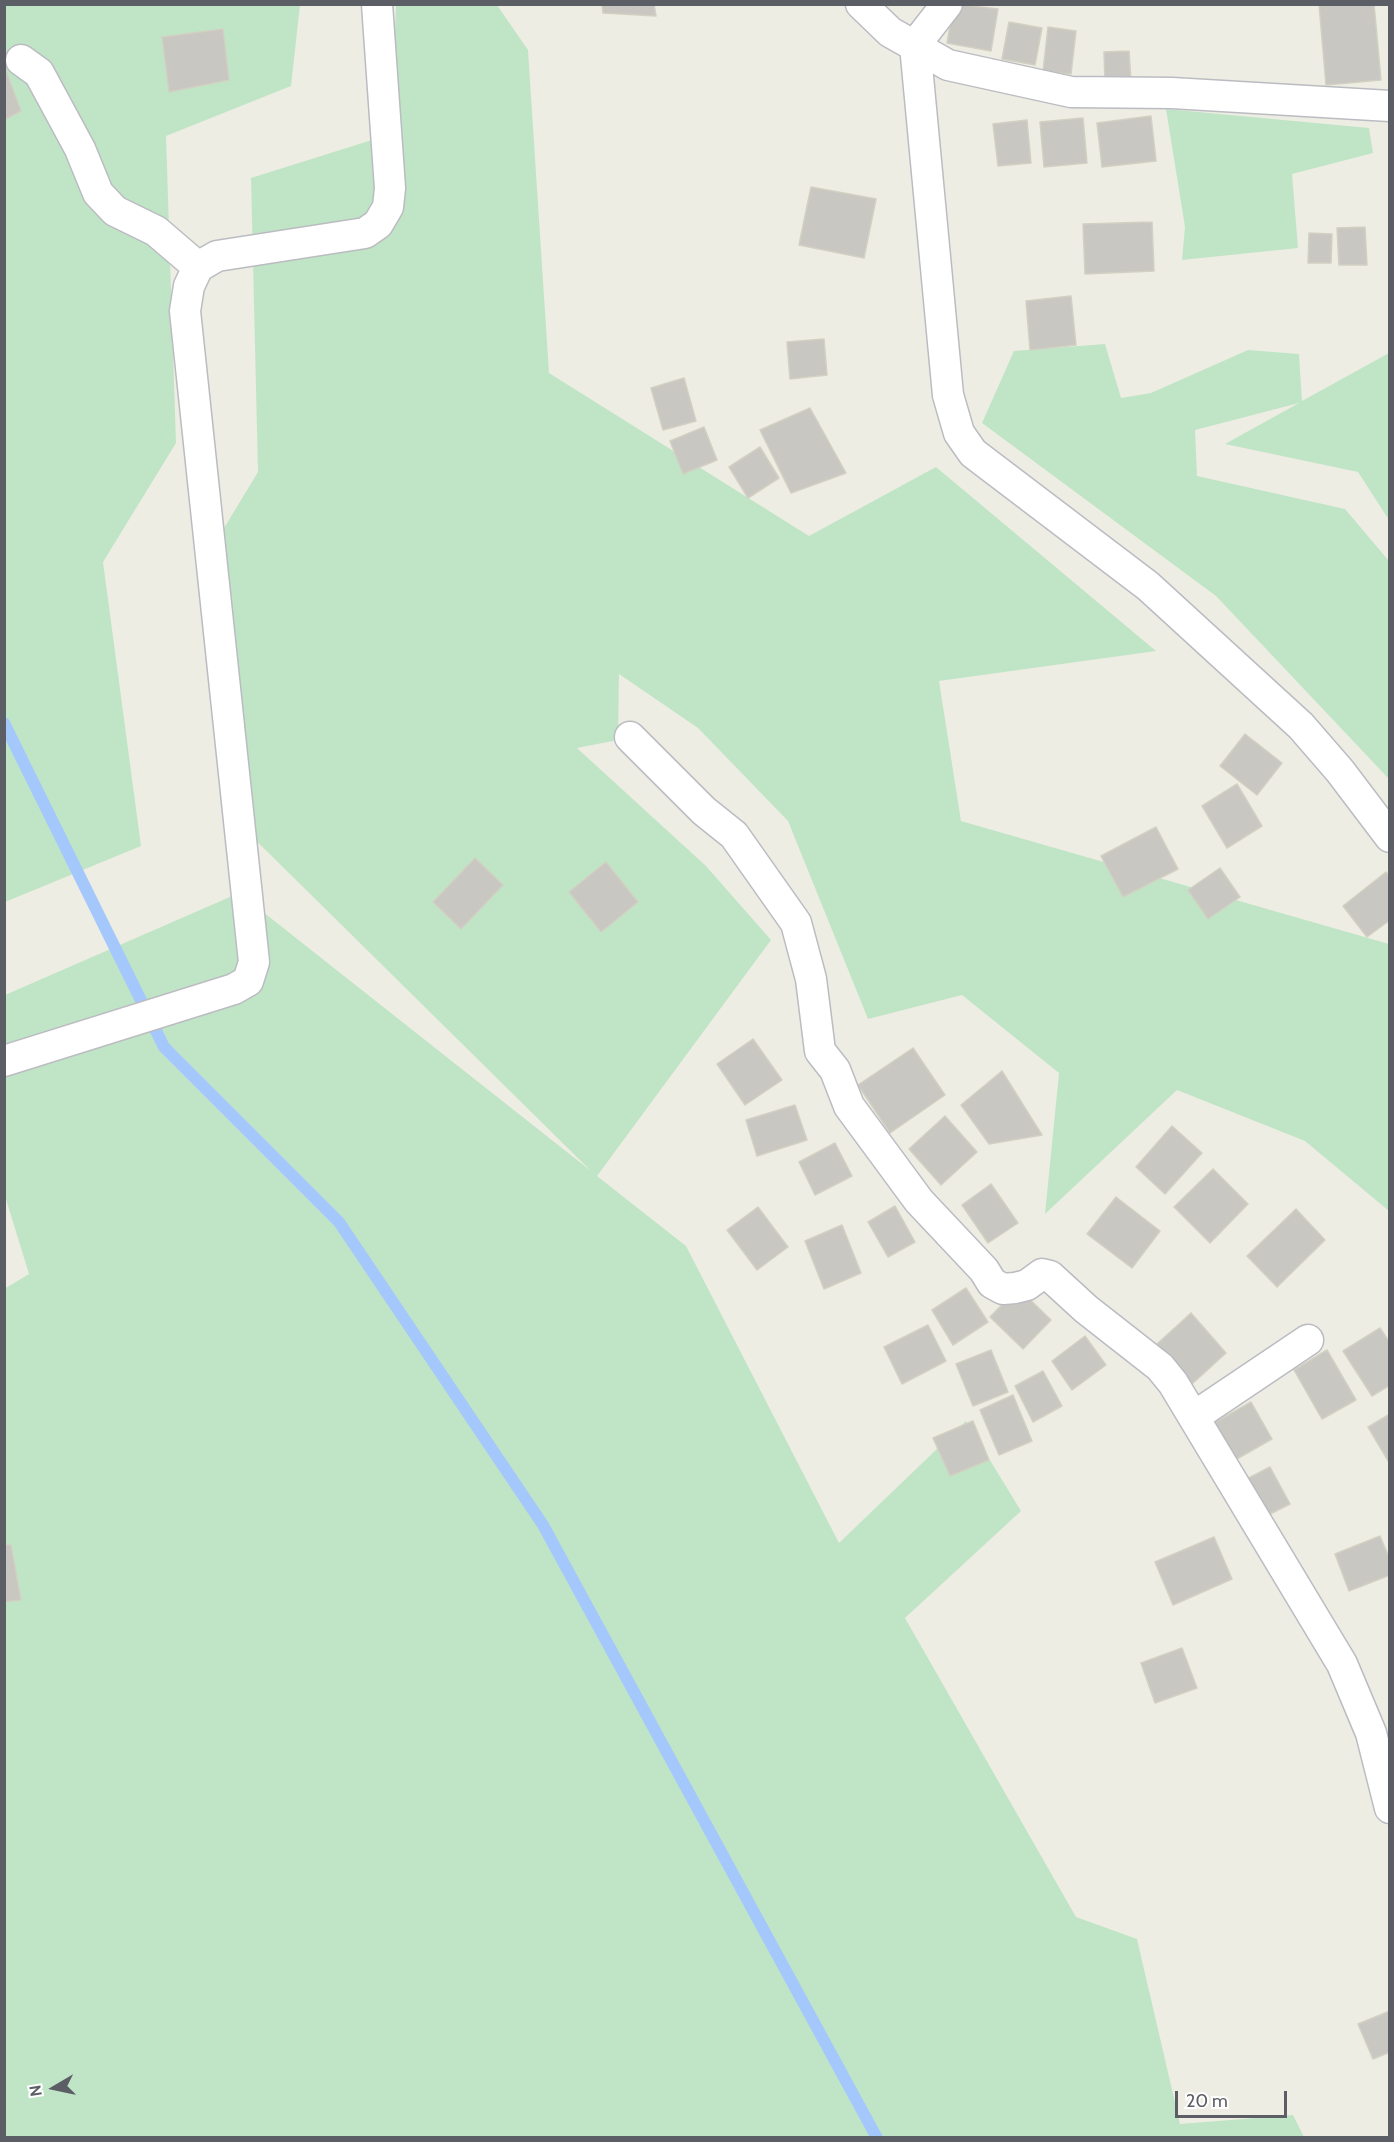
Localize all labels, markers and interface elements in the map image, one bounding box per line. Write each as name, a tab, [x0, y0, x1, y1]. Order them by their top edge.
north arrow	[24, 2058, 84, 2118]
scale bar	[1178, 2079, 1290, 2117]
text: N	[25, 2084, 46, 2098]
text: 20 m	[1186, 2090, 1228, 2112]

